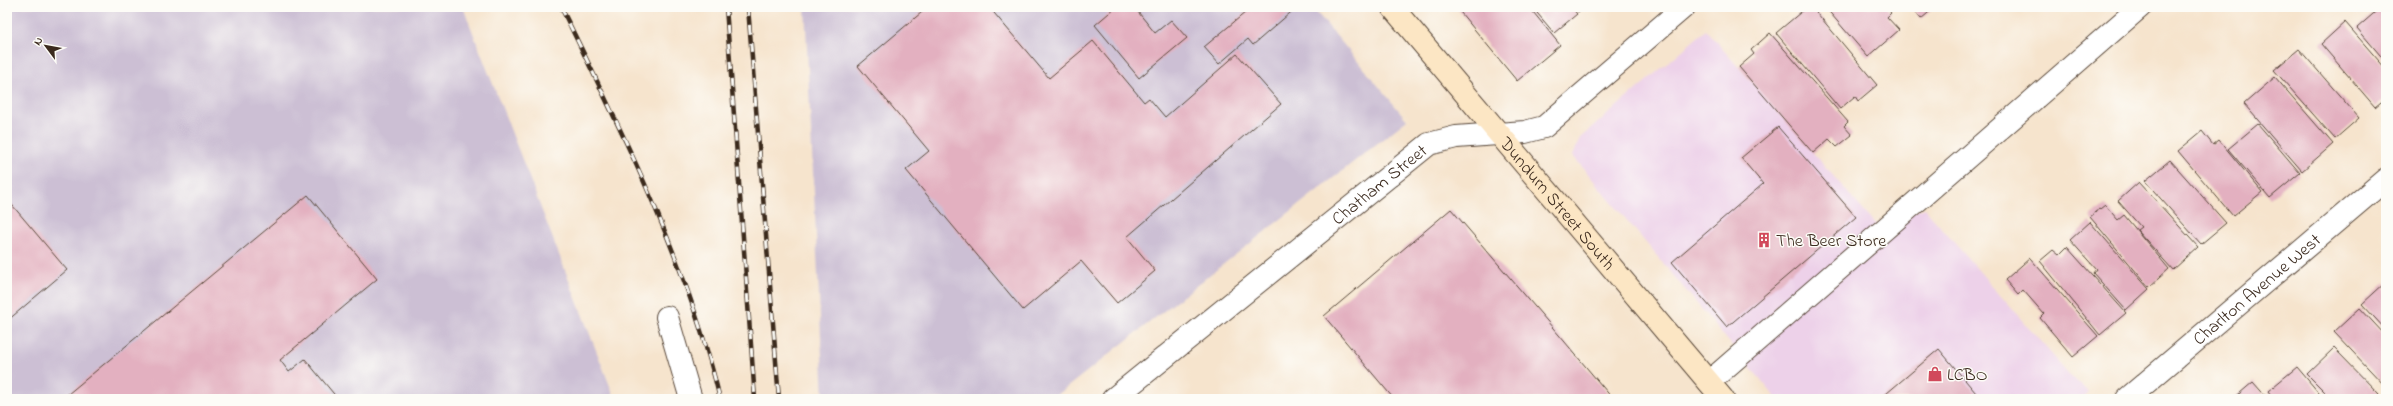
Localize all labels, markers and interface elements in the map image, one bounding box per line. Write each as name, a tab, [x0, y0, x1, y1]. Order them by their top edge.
north arrow	[26, 26, 66, 66]
text: N	[30, 34, 47, 49]
street label: Dundurn Street South	[1492, 132, 1620, 277]
street label: Chatham Street	[1327, 139, 1434, 232]
street label: Charlton Avenue West	[2188, 228, 2328, 353]
place label: The Beer Store	[1776, 229, 1887, 255]
building icon: The Beer Store	[1755, 231, 1773, 249]
place label: LCBO	[1947, 363, 1987, 389]
shop icon: LCBO	[1926, 365, 1944, 383]

